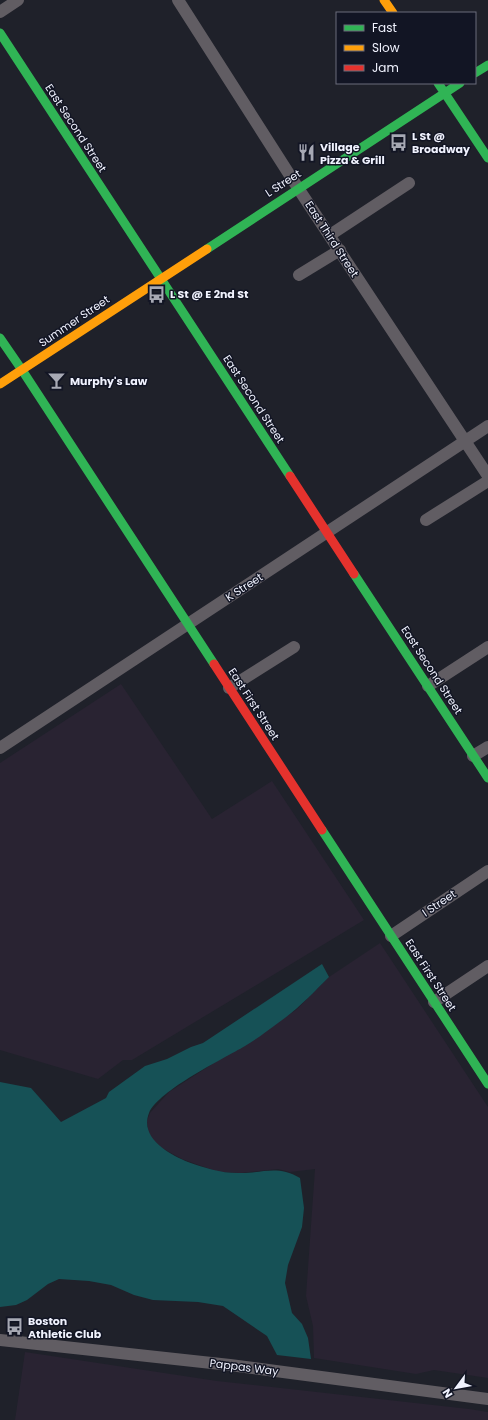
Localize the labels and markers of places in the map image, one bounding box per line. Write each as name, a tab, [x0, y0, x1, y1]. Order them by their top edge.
place label: L St @ Broadway	[412, 128, 470, 157]
bus stop icon: L St @ Broadway	[389, 132, 409, 152]
place label: Village Pizza & Grill	[320, 139, 385, 168]
restaurant icon: Village Pizza & Grill	[297, 143, 317, 163]
bus stop icon: L St @ E 2nd St	[147, 284, 167, 304]
place label: L St @ E 2nd St	[170, 286, 249, 302]
bar icon: Murphy's Law	[47, 371, 67, 391]
place label: Murphy's Law	[70, 373, 148, 389]
place label: Boston Athletic Club	[28, 1313, 102, 1342]
bus stop icon: Boston Athletic Club	[5, 1317, 25, 1337]

